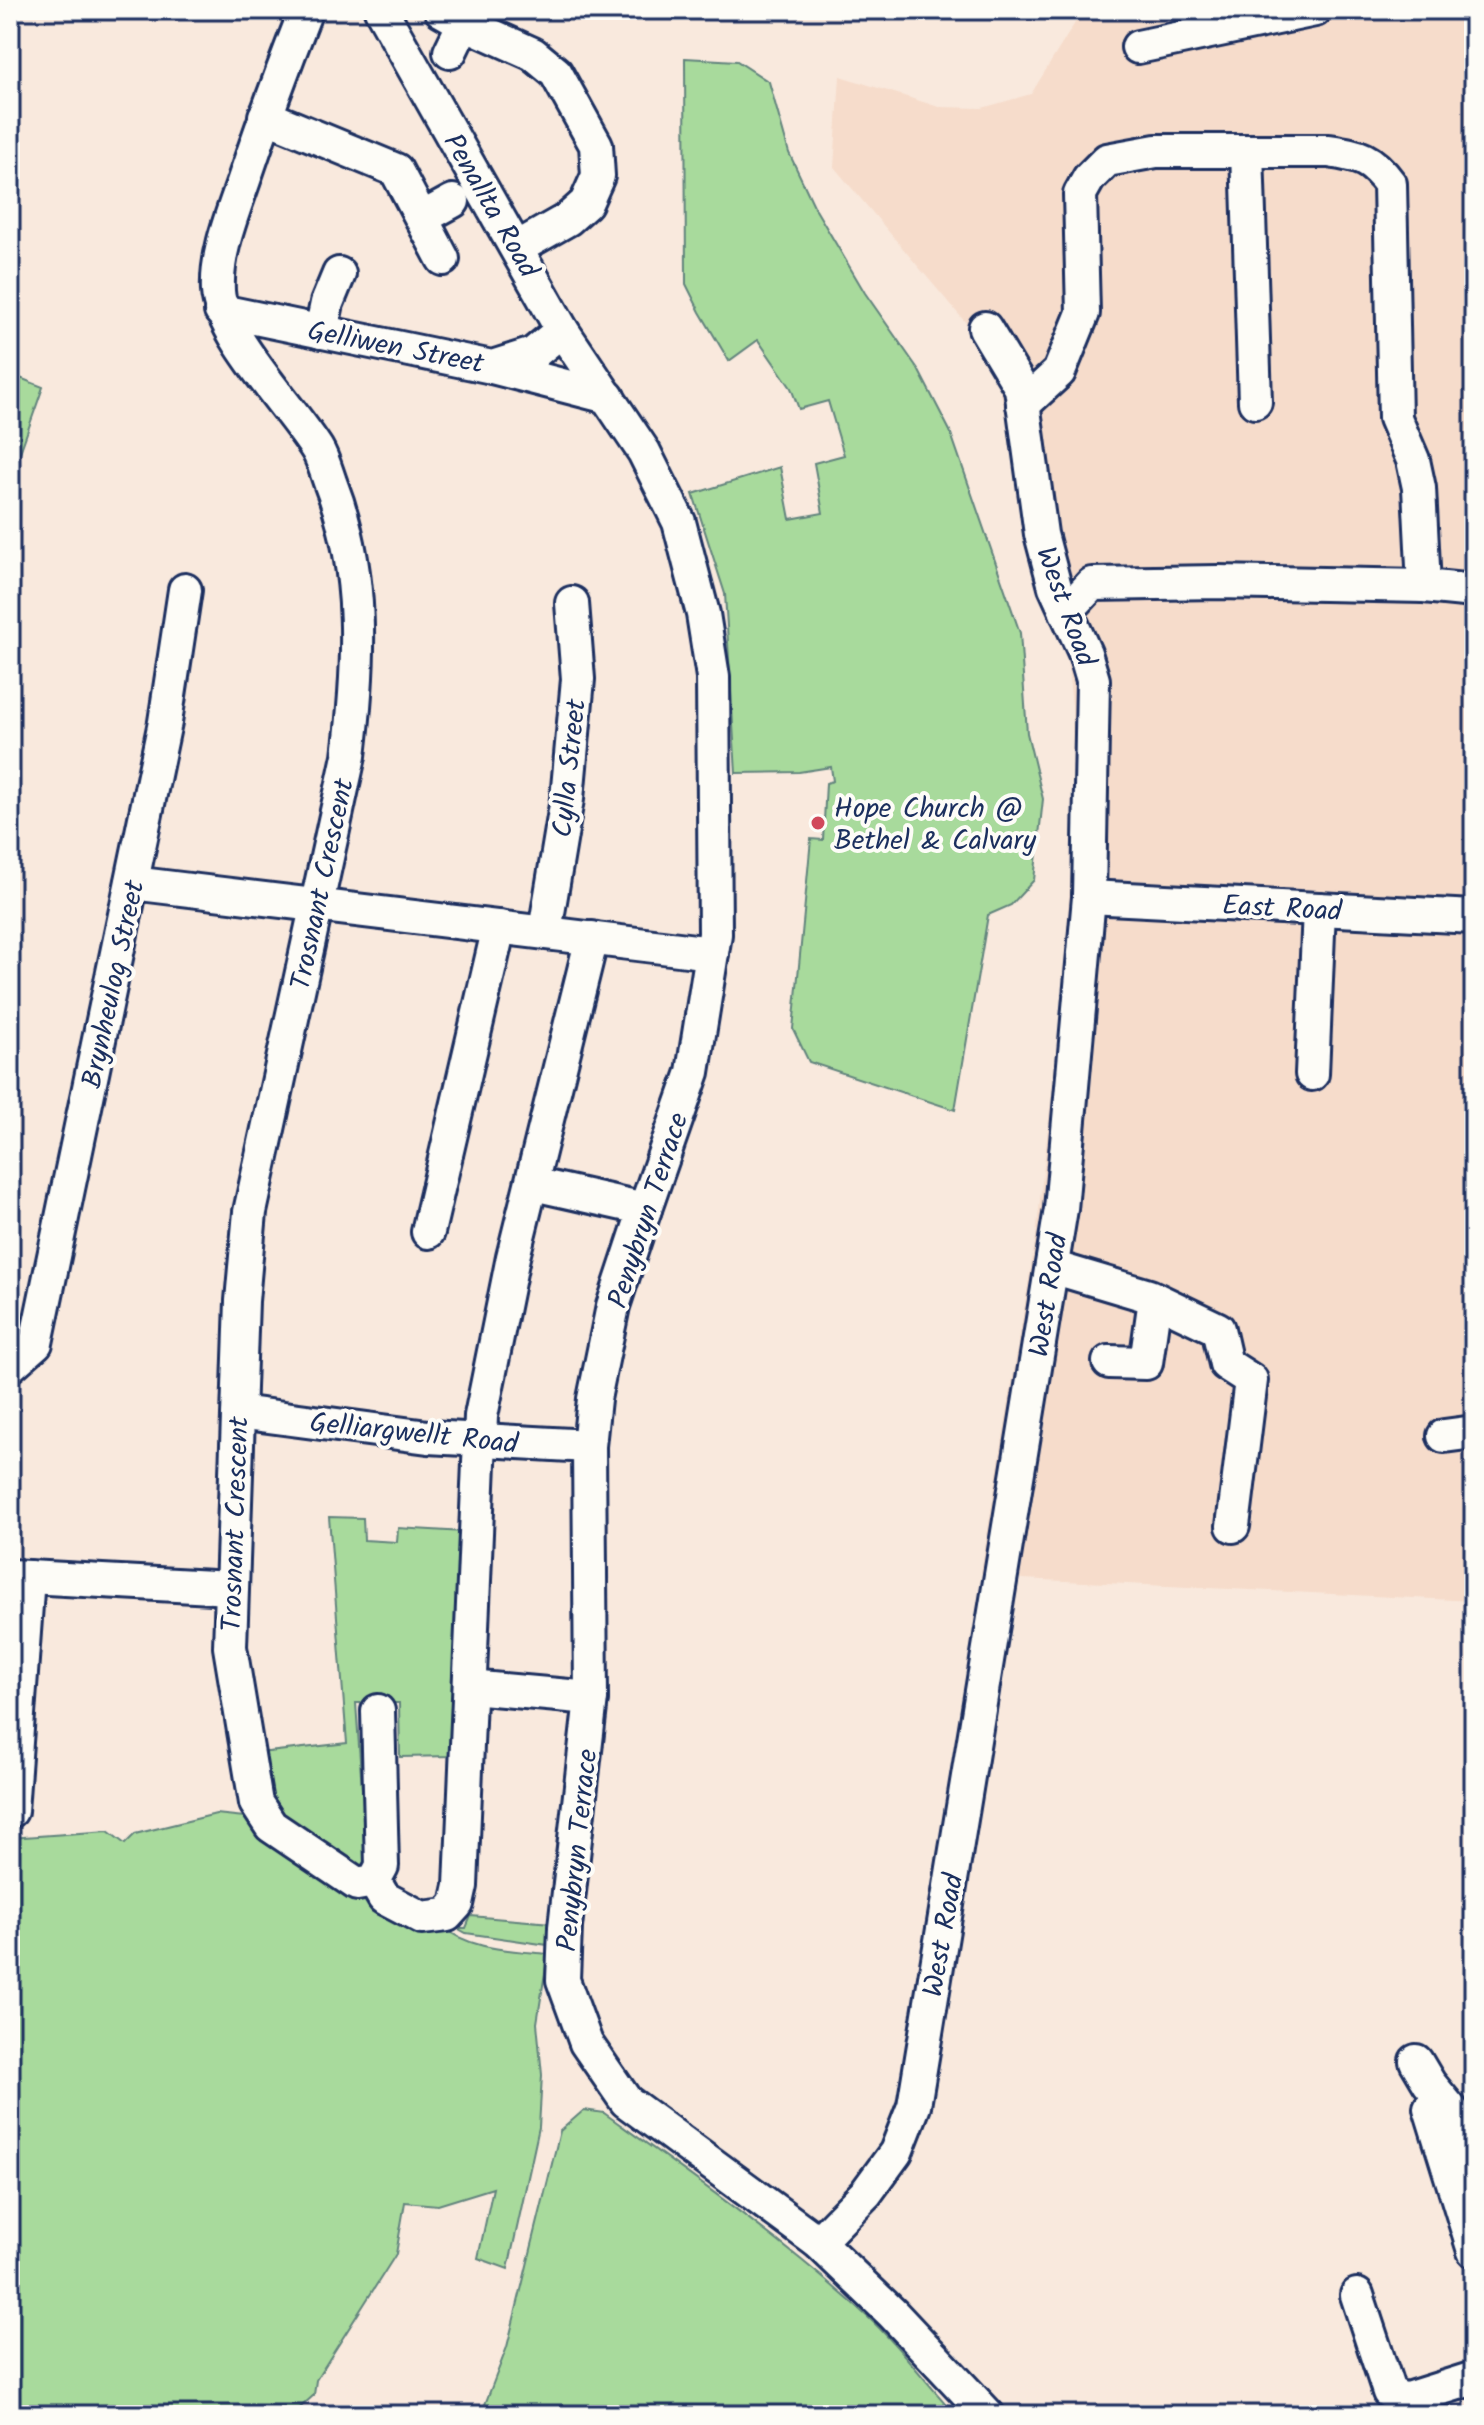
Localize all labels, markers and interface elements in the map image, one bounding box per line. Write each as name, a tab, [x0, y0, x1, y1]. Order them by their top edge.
street label: Penallta Road	[430, 125, 550, 288]
street label: Gelliwen Street	[304, 309, 489, 388]
street label: West Road	[1022, 541, 1107, 674]
street label: Cylla Street	[541, 696, 600, 840]
street label: Trosnant Crescent	[279, 773, 368, 994]
place label: Hope Church @ Bethel & Calvary	[834, 787, 1037, 864]
marker: Hope Church @ Bethel & Calvary	[809, 814, 827, 832]
street label: Brynheulog Street	[70, 875, 159, 1093]
street label: East Road	[1221, 884, 1344, 935]
street label: Penybryn Terrace	[597, 1107, 702, 1314]
street label: West Road	[1017, 1229, 1082, 1360]
street label: Gelliargwellt Road	[307, 1401, 521, 1468]
street label: Trosnant Crescent	[210, 1415, 263, 1632]
street label: Penybryn Terrace	[545, 1746, 612, 1954]
street label: West Road	[911, 1869, 978, 2001]

